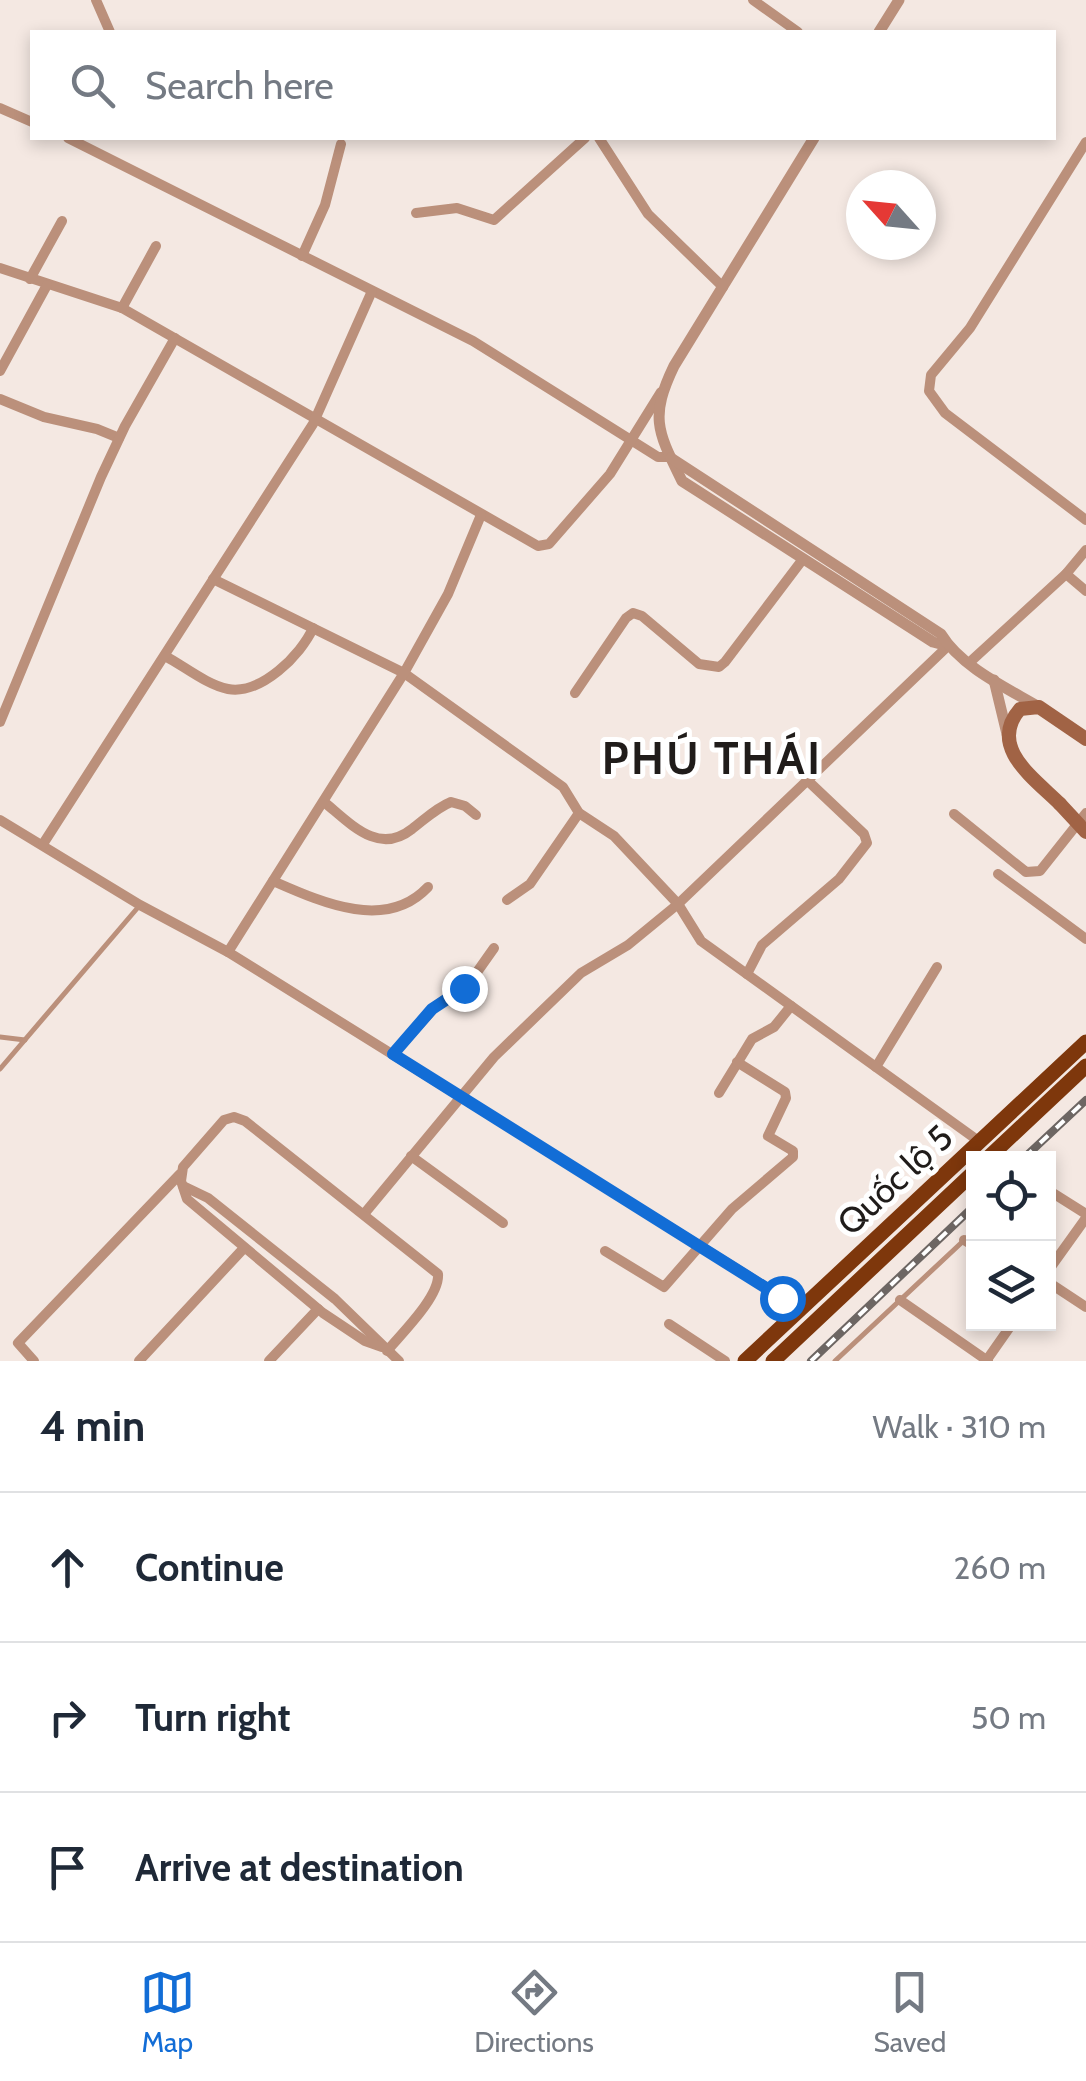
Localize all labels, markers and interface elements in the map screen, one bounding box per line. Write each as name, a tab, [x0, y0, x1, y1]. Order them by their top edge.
search box	[30, 30, 1056, 140]
icon: search	[65, 58, 120, 113]
text: Search here	[145, 62, 334, 109]
north arrow	[846, 170, 936, 260]
district label: PHÚ THÁI	[602, 731, 822, 785]
route end	[442, 966, 488, 1012]
street label: Quốc lộ 5	[828, 1115, 961, 1244]
map controls	[966, 1151, 1056, 1331]
button: locate	[966, 1151, 1056, 1241]
button: layers	[966, 1241, 1056, 1331]
route start	[760, 1276, 806, 1322]
text: 4 min	[40, 1400, 145, 1452]
text: Walk · 310 m	[872, 1407, 1046, 1446]
icon: ahead	[40, 1540, 95, 1595]
text: Continue	[135, 1544, 284, 1591]
text: 260 m	[953, 1548, 1046, 1587]
icon: right	[40, 1690, 95, 1745]
text: Turn right	[135, 1694, 291, 1741]
text: 50 m	[971, 1698, 1046, 1737]
icon: arrive	[40, 1840, 95, 1895]
text: Arrive at destination	[135, 1844, 464, 1891]
tab: Map	[140, 1965, 195, 2059]
tab: Directions	[474, 1965, 594, 2059]
tab: Saved	[874, 1965, 946, 2059]

